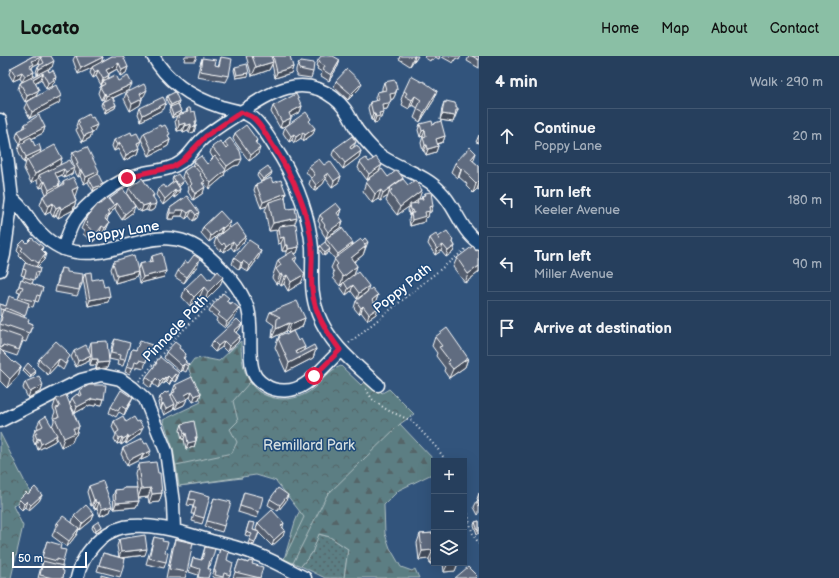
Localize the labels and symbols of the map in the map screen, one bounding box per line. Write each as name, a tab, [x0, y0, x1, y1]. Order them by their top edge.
route end	[118, 169, 136, 187]
street label: Poppy Lane	[86, 217, 161, 246]
street label: Poppy Path	[370, 260, 435, 317]
street label: Pinnacle Path	[139, 291, 212, 365]
route start	[305, 367, 323, 385]
park label: Remillard Park	[263, 437, 355, 454]
scale bar	[12, 550, 87, 569]

